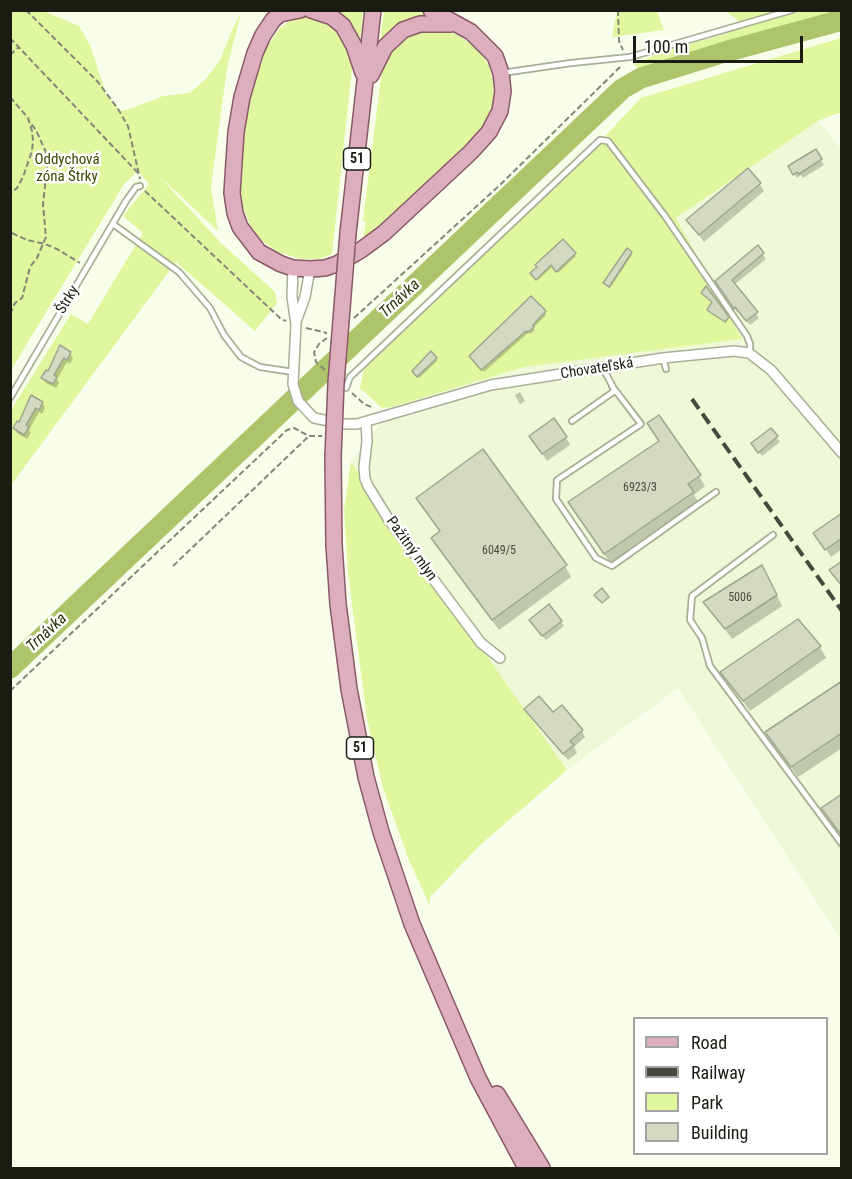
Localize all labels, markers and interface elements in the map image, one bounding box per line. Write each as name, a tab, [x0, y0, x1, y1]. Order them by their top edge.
scale bar	[636, 24, 806, 62]
text: 100 m	[644, 36, 688, 57]
road number: 51	[344, 148, 370, 170]
park label: Oddychová zóna Štrky	[34, 151, 100, 186]
water label: Trnávka	[376, 276, 424, 322]
street label: Štrky	[53, 283, 83, 317]
street label: Chovateľská	[559, 354, 635, 384]
house number: 6923/3	[623, 481, 657, 495]
street label: Pažitný mlyn	[382, 513, 440, 585]
house number: 6049/5	[482, 544, 516, 558]
house number: 5006	[728, 591, 752, 605]
water label: Trnávka	[23, 610, 71, 656]
road number: 51	[346, 737, 374, 759]
legend	[633, 1017, 828, 1155]
text: Road	[691, 1032, 727, 1053]
text: Railway	[691, 1062, 745, 1083]
text: Park	[691, 1092, 723, 1113]
text: Building	[691, 1122, 748, 1143]

